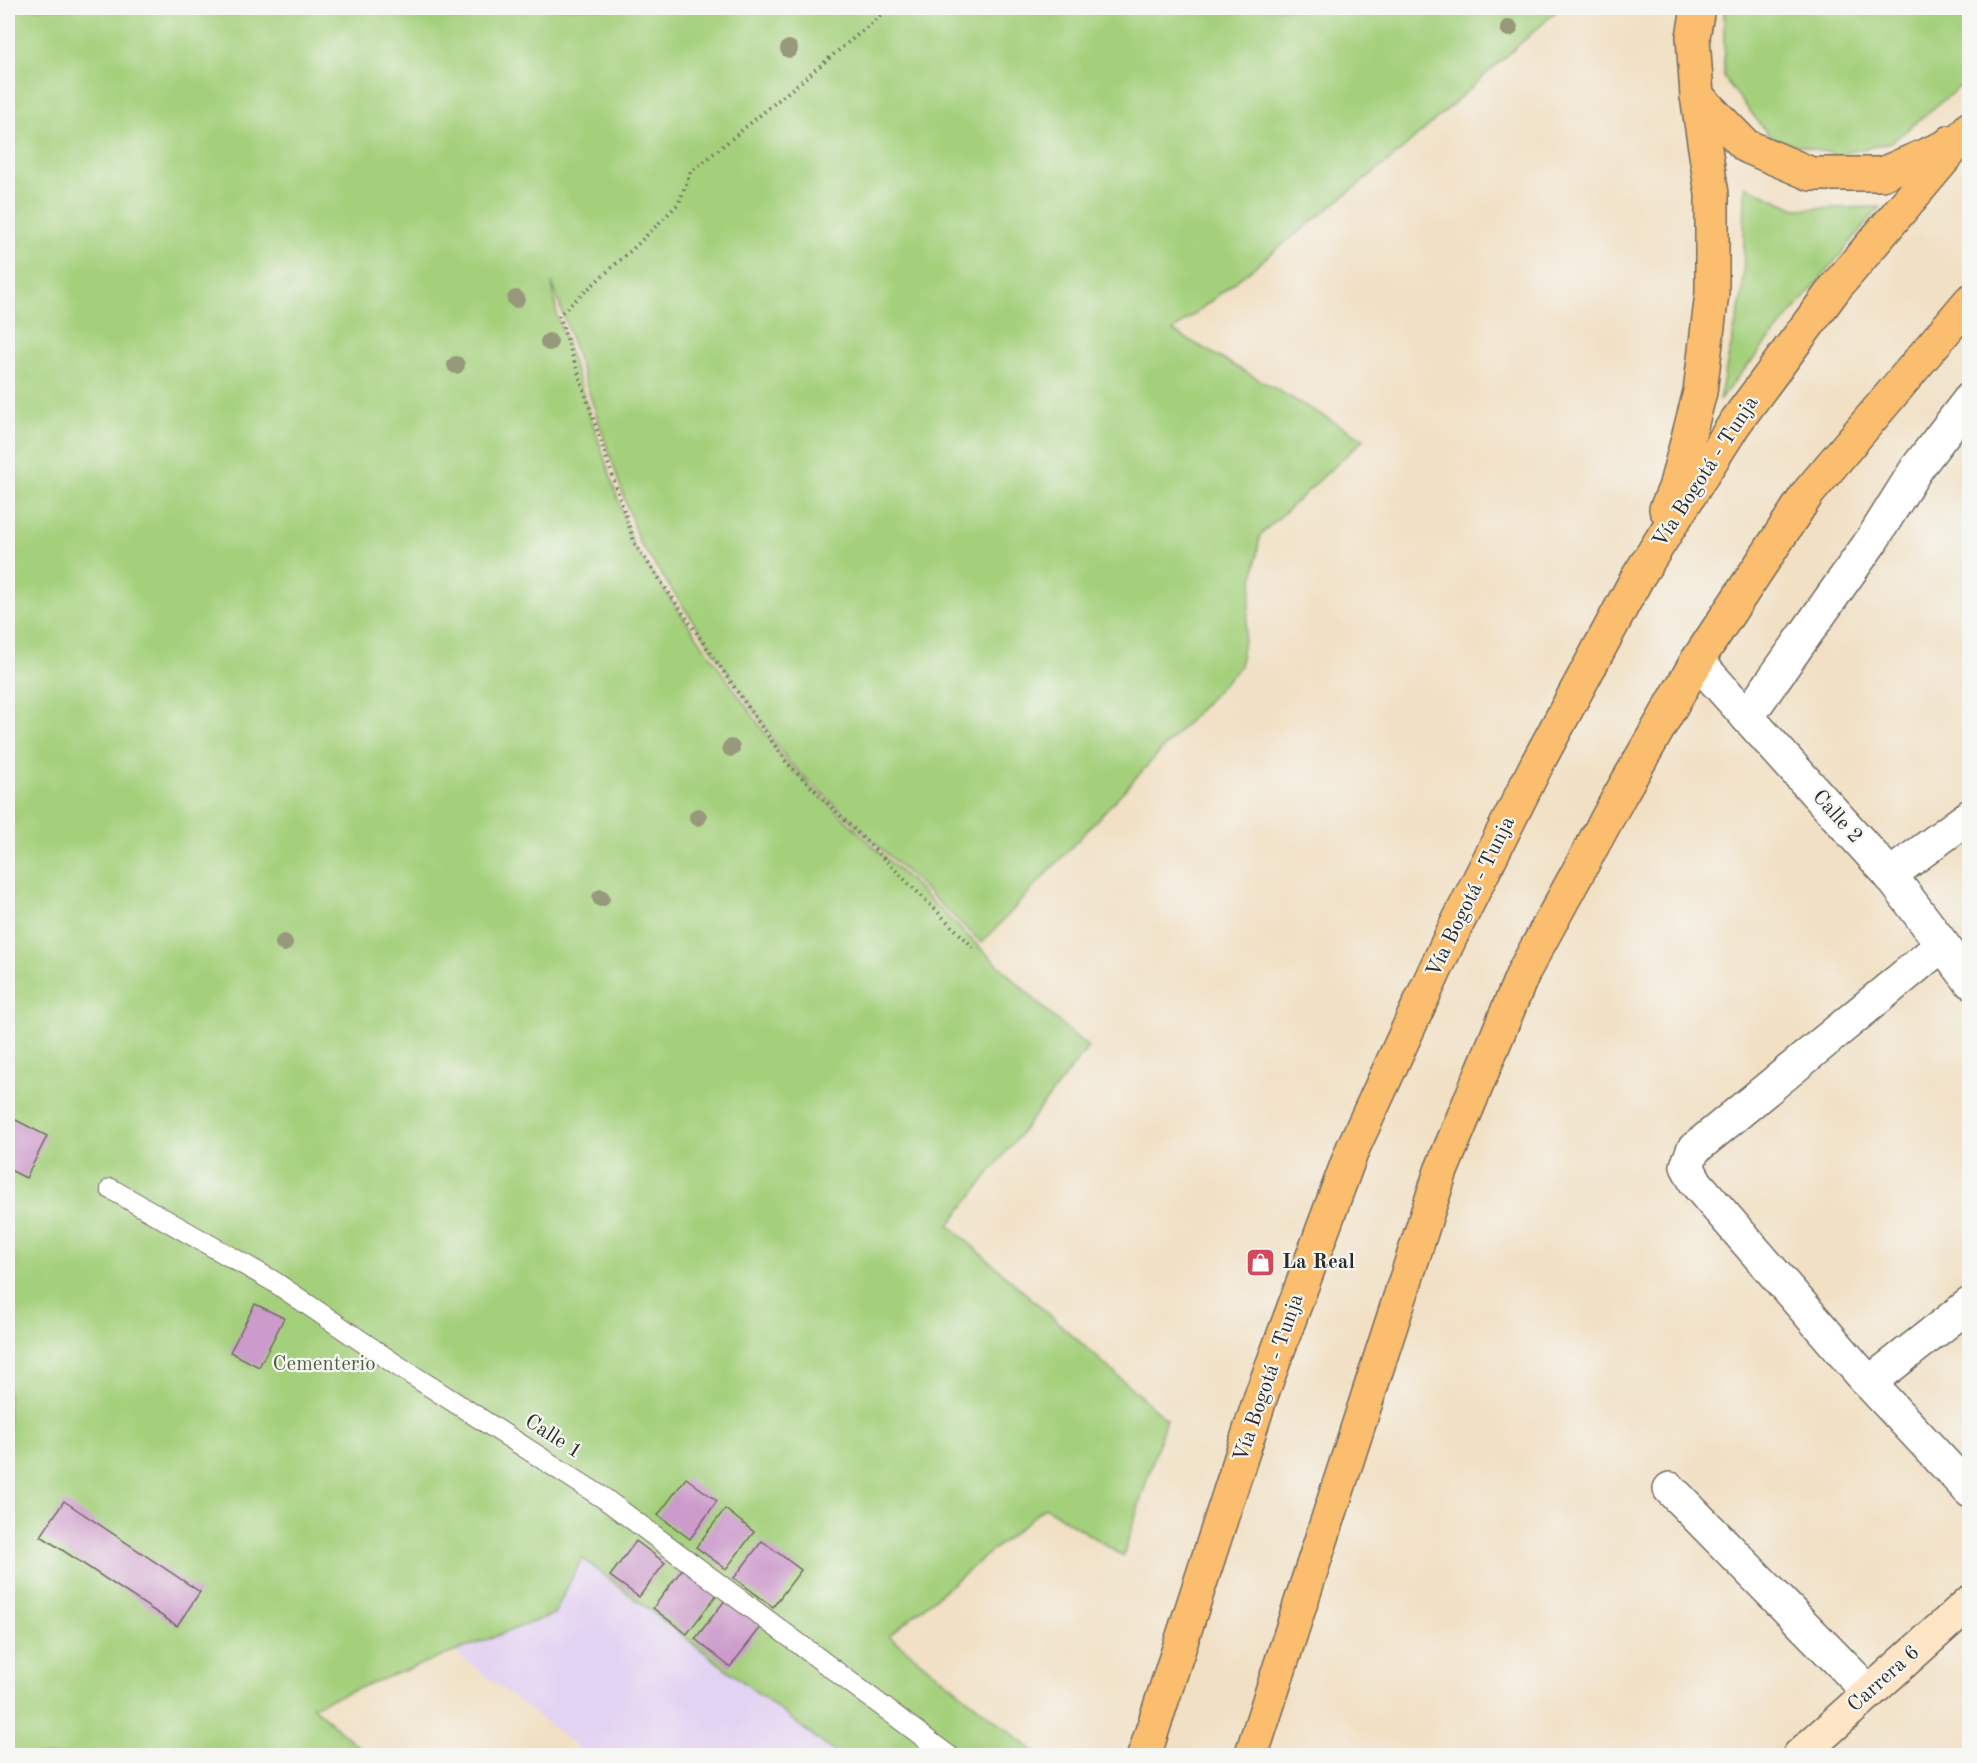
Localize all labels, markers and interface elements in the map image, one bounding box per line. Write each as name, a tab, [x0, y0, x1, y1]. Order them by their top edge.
street label: Vía Bogotá - Tunja	[1649, 393, 1763, 551]
street label: Calle 2	[1808, 786, 1866, 848]
street label: Vía Bogotá - Tunja	[1423, 813, 1519, 981]
shop icon: La Real	[1245, 1246, 1277, 1278]
place label: La Real	[1282, 1252, 1355, 1273]
street label: Vía Bogotá - Tunja	[1230, 1291, 1308, 1465]
park label: Cementerio	[272, 1354, 376, 1375]
street label: Calle 1	[521, 1411, 585, 1463]
street label: Carrera 6	[1844, 1642, 1924, 1716]

